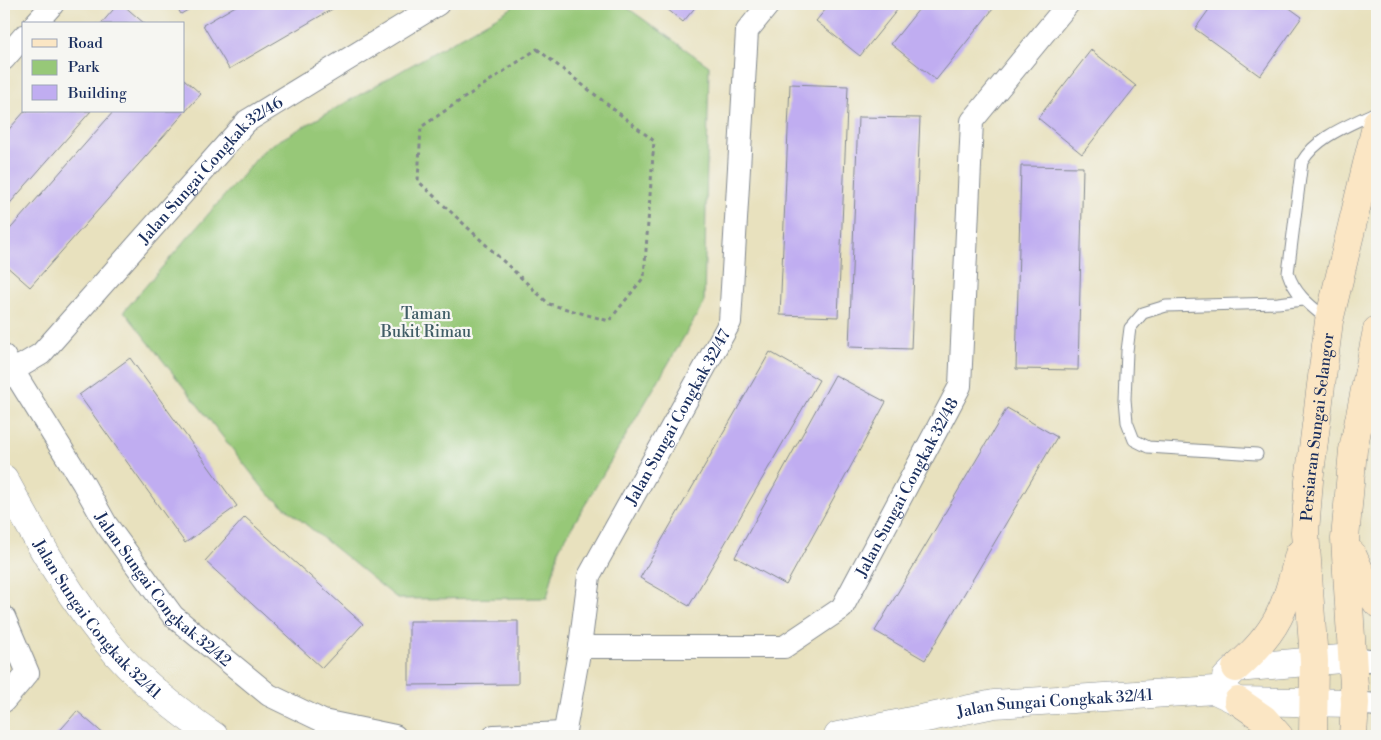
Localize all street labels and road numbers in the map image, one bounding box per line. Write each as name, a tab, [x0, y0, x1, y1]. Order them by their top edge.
street label: Jalan Sungai Congkak 32/46	[134, 92, 287, 249]
street label: Jalan Sungai Congkak 32/47	[621, 326, 735, 510]
street label: Persiaran Sungai Selangor	[1297, 331, 1338, 522]
street label: Jalan Sungai Congkak 32/48	[851, 394, 963, 581]
street label: Jalan Sungai Congkak 32/42	[90, 508, 235, 671]
street label: Jalan Sungai Congkak 32/41	[28, 535, 165, 703]
street label: Jalan Sungai Congkak 32/41	[954, 685, 1154, 723]

